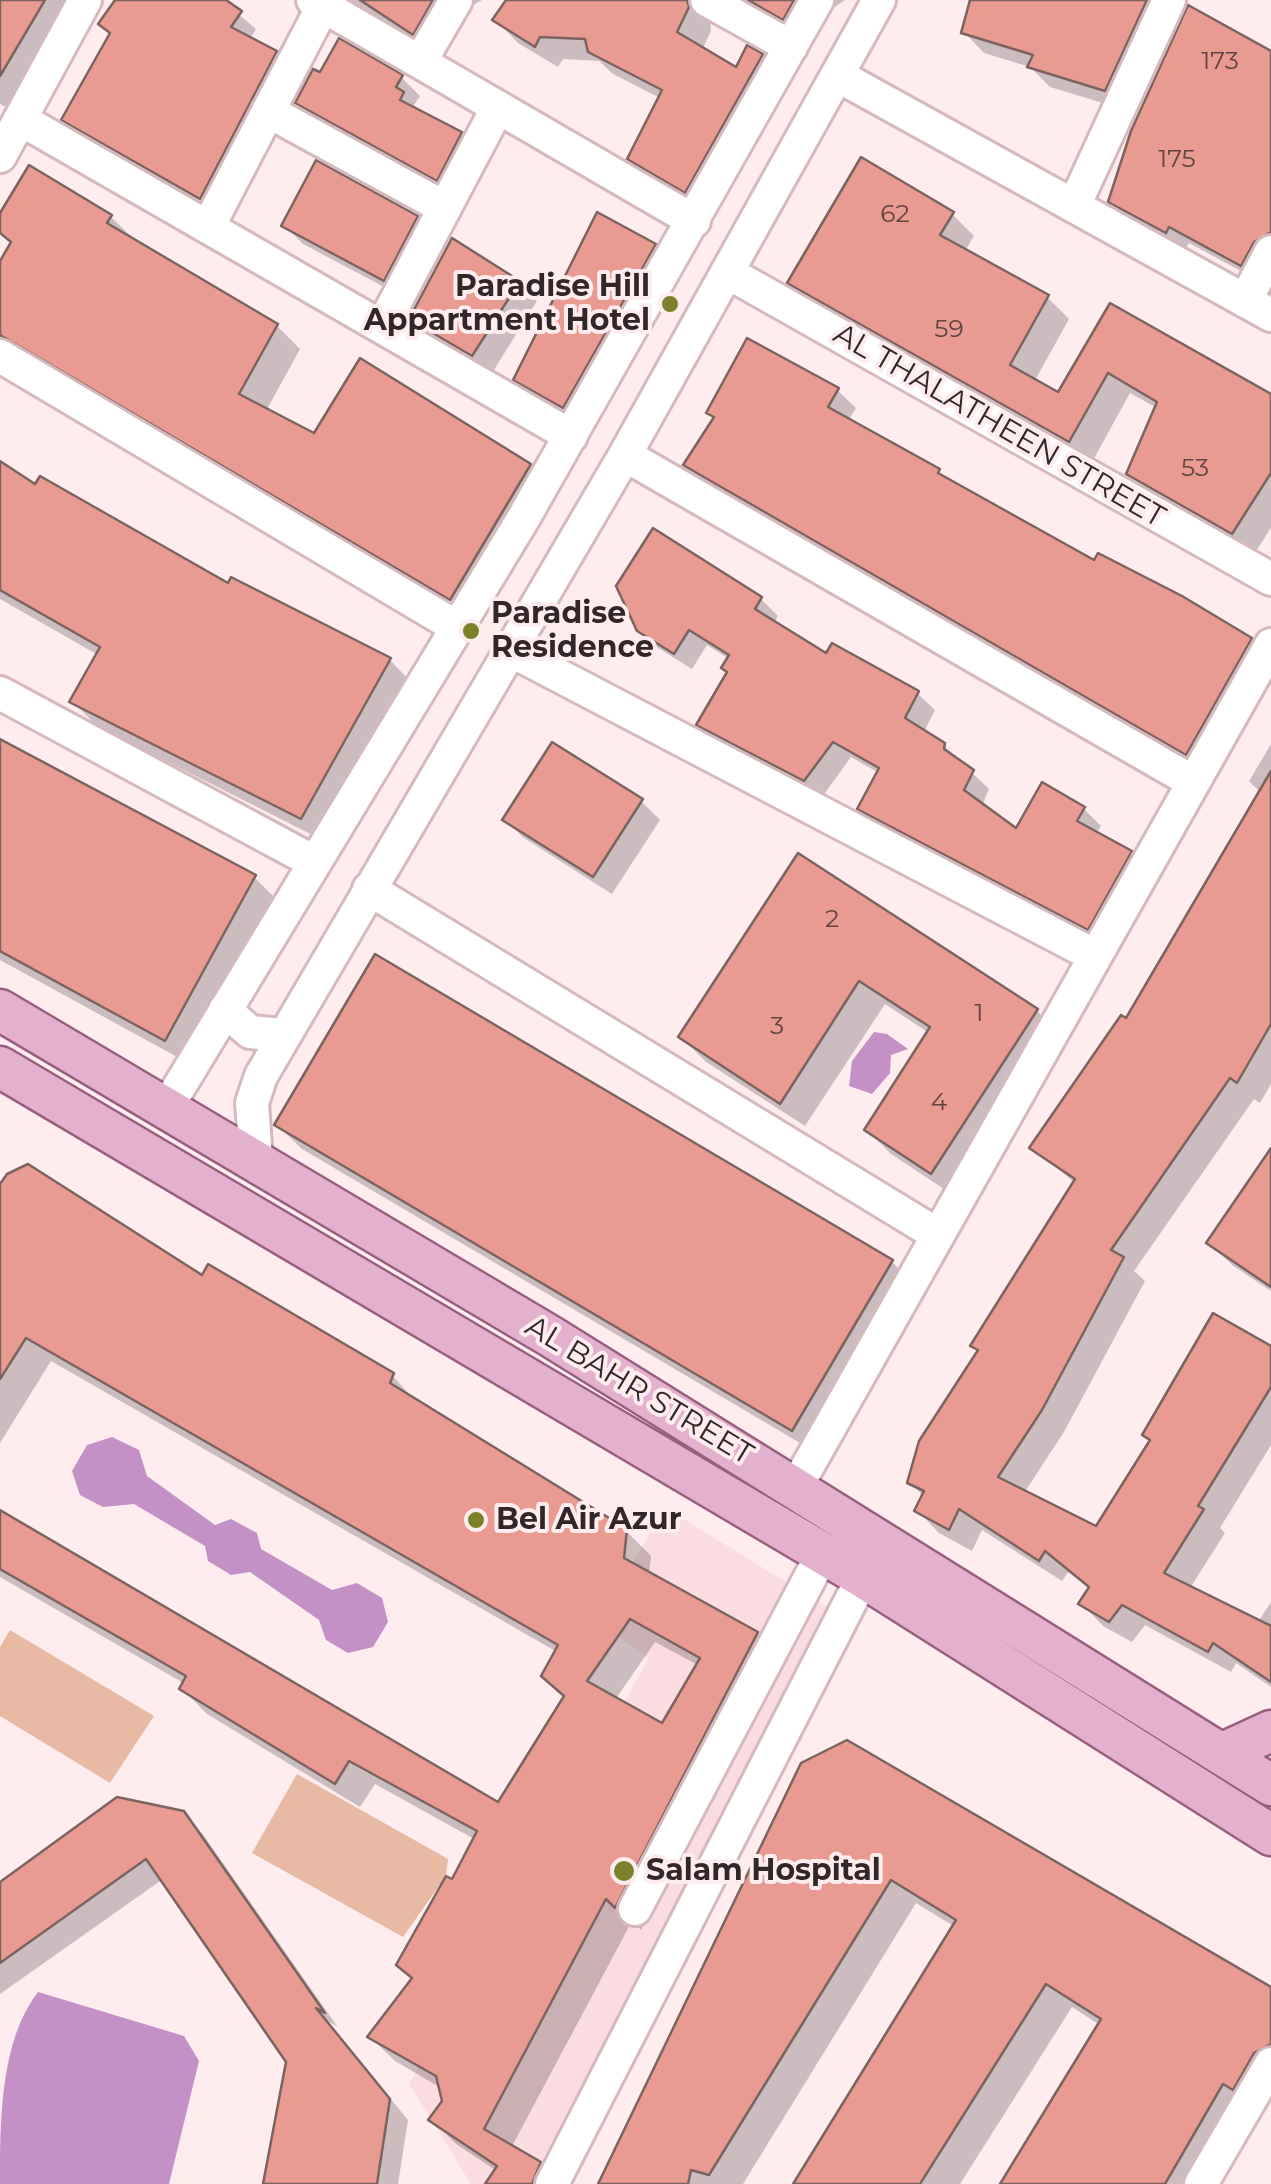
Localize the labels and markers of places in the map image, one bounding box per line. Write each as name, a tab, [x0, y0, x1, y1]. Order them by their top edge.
place label: Paradise Hill Appartment Hotel	[364, 269, 650, 340]
marker: Paradise Hill Appartment Hotel	[659, 293, 681, 315]
place label: Paradise Residence	[491, 596, 654, 666]
marker: Paradise Residence	[460, 620, 482, 642]
place label: Bel Air Azur	[496, 1502, 682, 1538]
marker: Bel Air Azur	[465, 1509, 487, 1531]
place label: Salam Hospital	[646, 1853, 881, 1889]
marker: Salam Hospital	[611, 1858, 637, 1884]

